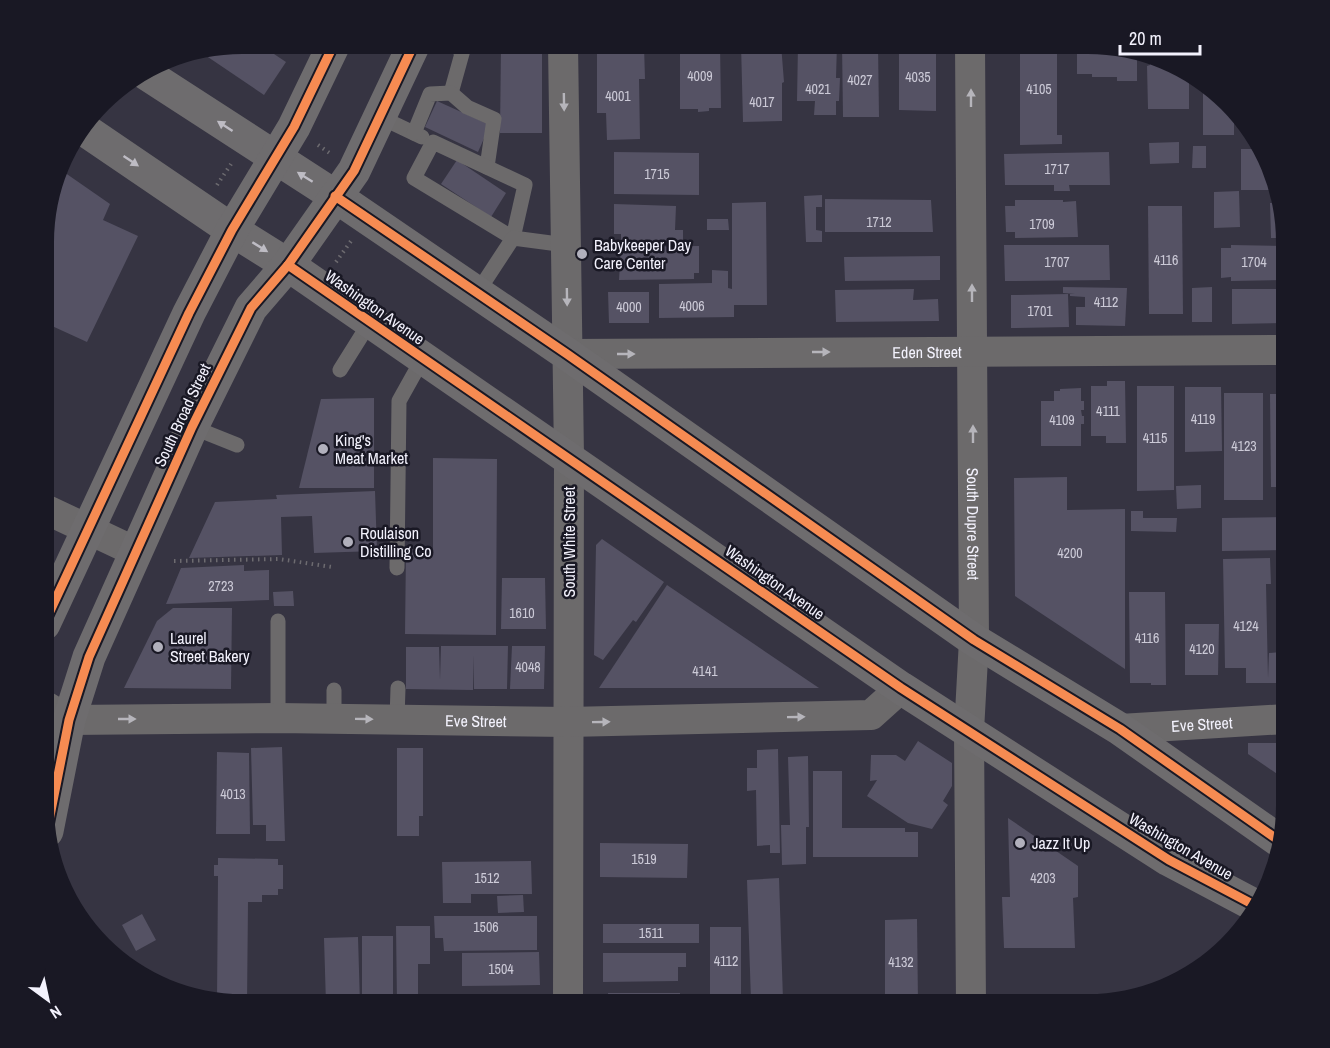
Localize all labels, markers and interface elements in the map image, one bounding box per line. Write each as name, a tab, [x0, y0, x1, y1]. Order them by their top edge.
scale bar	[1120, 18, 1200, 56]
text: 20 m	[1129, 26, 1162, 51]
house number: 4009	[687, 67, 713, 85]
house number: 4035	[905, 68, 931, 86]
house number: 4027	[847, 71, 873, 89]
house number: 4021	[805, 80, 831, 98]
house number: 4105	[1026, 80, 1052, 98]
house number: 4001	[605, 87, 631, 105]
one-way arrow	[966, 88, 976, 107]
one-way arrow	[559, 93, 569, 112]
house number: 4017	[749, 93, 775, 111]
one-way arrow	[217, 121, 233, 132]
one-way arrow	[122, 155, 138, 167]
house number: 1717	[1044, 160, 1070, 178]
house number: 1715	[644, 165, 670, 183]
one-way arrow	[297, 172, 313, 183]
house number: 1712	[866, 213, 892, 231]
house number: 1709	[1029, 215, 1055, 233]
place label: Babykeeper Day Care Center	[594, 234, 691, 274]
one-way arrow	[252, 242, 268, 253]
marker: Babykeeper Day Care Center	[575, 247, 589, 261]
house number: 4116	[1154, 251, 1178, 269]
house number: 1707	[1044, 253, 1070, 271]
house number: 1704	[1241, 253, 1267, 271]
street label: Washington Avenue	[321, 265, 429, 349]
one-way arrow	[967, 283, 977, 302]
one-way arrow	[562, 288, 571, 307]
house number: 4112	[1094, 293, 1118, 311]
house number: 4006	[679, 297, 705, 315]
house number: 4000	[616, 298, 642, 316]
house number: 1701	[1027, 302, 1053, 320]
street label: Eden Street	[892, 341, 962, 363]
one-way arrow	[811, 347, 830, 357]
one-way arrow	[616, 349, 635, 359]
street label: South Broad Street	[148, 359, 216, 470]
house number: 4111	[1096, 402, 1121, 420]
house number: 4119	[1191, 410, 1215, 428]
house number: 4109	[1049, 411, 1075, 429]
one-way arrow	[968, 425, 978, 444]
place label: King's Meat Market	[335, 429, 408, 469]
house number: 4115	[1143, 429, 1167, 447]
house number: 4123	[1231, 437, 1257, 455]
marker: King's Meat Market	[316, 442, 330, 456]
street label: South Dupre Street	[962, 468, 985, 581]
street label: South White Street	[558, 486, 580, 597]
place label: Roulaison Distilling Co	[360, 522, 431, 562]
marker: Roulaison Distilling Co	[341, 535, 355, 549]
street label: Washington Avenue	[721, 540, 829, 624]
house number: 4200	[1057, 544, 1083, 562]
house number: 2723	[208, 577, 234, 595]
house number: 1610	[509, 604, 535, 622]
house number: 4124	[1233, 617, 1259, 635]
place label: Laurel Street Bakery	[170, 627, 250, 667]
house number: 4116	[1135, 629, 1159, 647]
marker: Laurel Street Bakery	[151, 640, 165, 654]
house number: 4120	[1189, 640, 1215, 658]
house number: 4048	[515, 658, 541, 676]
house number: 4141	[692, 662, 718, 680]
street label: Eve Street	[445, 709, 507, 732]
street label: Eve Street	[1171, 711, 1233, 737]
one-way arrow	[787, 712, 806, 722]
one-way arrow	[118, 714, 137, 724]
one-way arrow	[355, 714, 374, 724]
one-way arrow	[592, 717, 611, 726]
house number: 4013	[220, 785, 246, 803]
street label: Washington Avenue	[1125, 807, 1237, 885]
place label: Jazz It Up	[1032, 832, 1090, 854]
marker: Jazz It Up	[1013, 836, 1027, 850]
house number: 1519	[631, 850, 657, 868]
house number: 1512	[474, 869, 500, 887]
house number: 4203	[1030, 869, 1056, 887]
house number: 1506	[473, 918, 499, 936]
house number: 1511	[639, 924, 664, 942]
house number: 4112	[714, 952, 738, 970]
house number: 4132	[888, 953, 914, 971]
house number: 1504	[488, 960, 514, 978]
north arrow	[18, 970, 78, 1030]
text: N	[46, 1001, 66, 1024]

